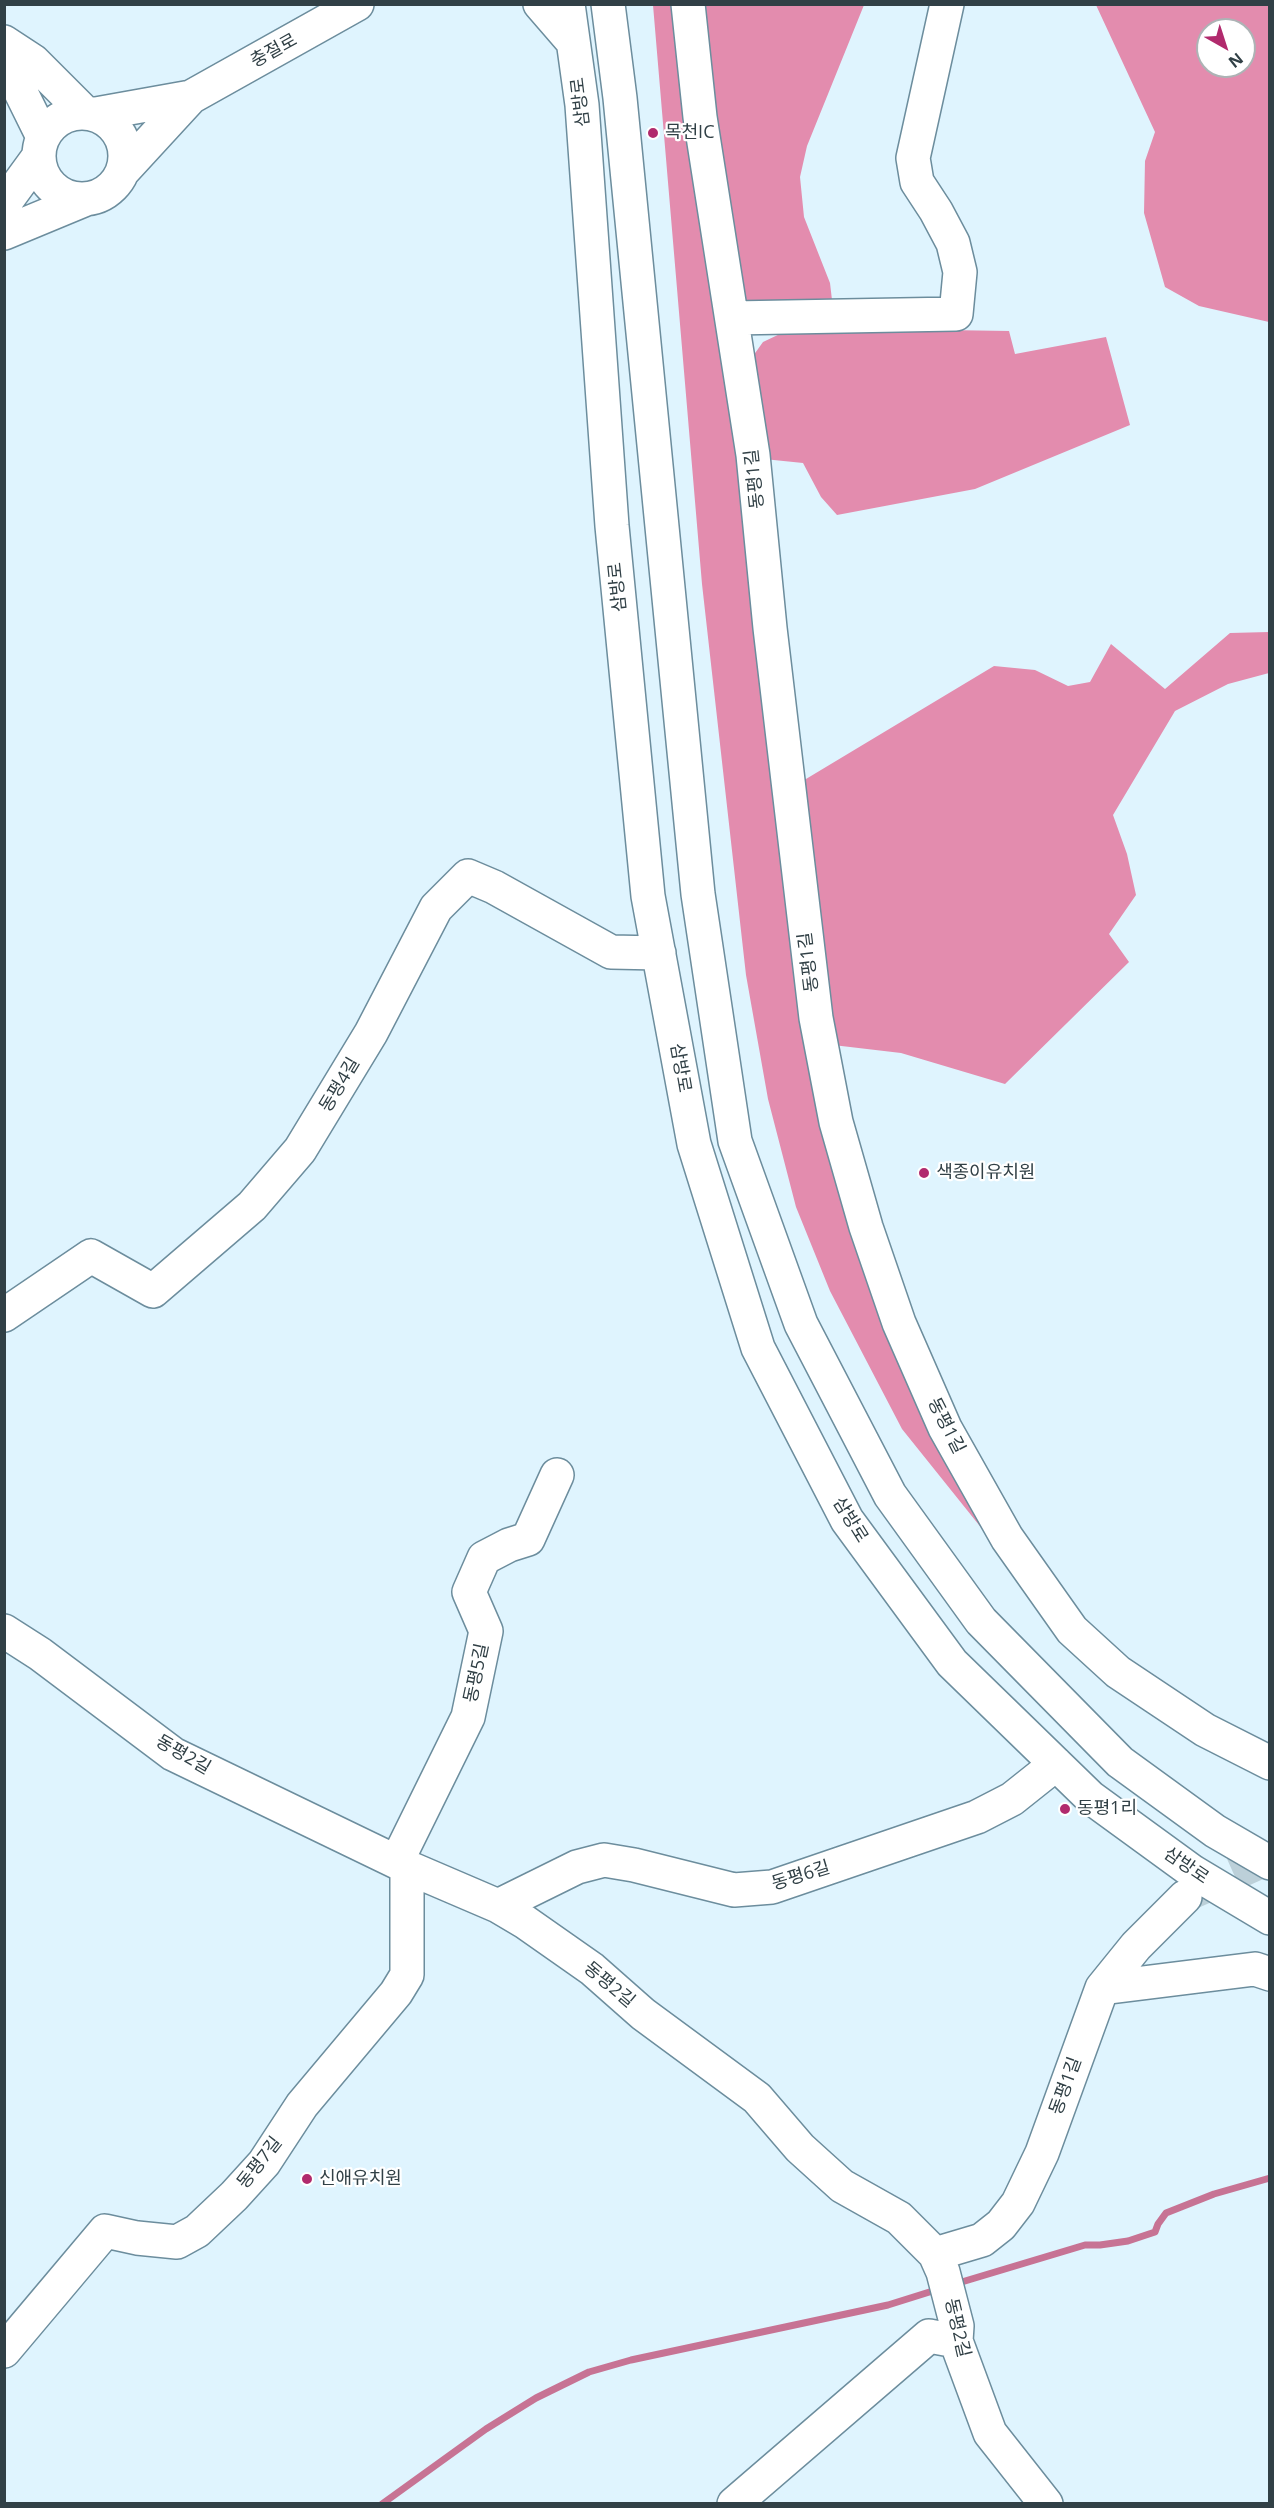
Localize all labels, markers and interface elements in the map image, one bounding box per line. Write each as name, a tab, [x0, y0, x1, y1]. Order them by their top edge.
north arrow	[1196, 18, 1256, 78]
street label: 충절로	[247, 30, 301, 72]
text: N	[1224, 48, 1248, 73]
street label: 삼방로	[567, 76, 595, 128]
place label: 목천IC	[665, 122, 714, 144]
marker: 목천IC	[646, 126, 660, 140]
street label: 동평1길	[741, 448, 769, 510]
street label: 삼방로	[605, 561, 631, 613]
street label: 동평1길	[795, 931, 823, 993]
street label: 삼방로	[665, 1042, 695, 1094]
street label: 동평4길	[315, 1054, 365, 1116]
place label: 색종이유치원	[936, 1162, 1035, 1184]
marker: 색종이유치원	[917, 1166, 931, 1180]
street label: 동평1길	[923, 1394, 969, 1458]
street label: 삼방로	[828, 1493, 872, 1547]
street label: 동평5길	[460, 1641, 494, 1705]
street label: 동평2길	[152, 1731, 214, 1779]
place label: 동평1리	[1077, 1798, 1137, 1820]
marker: 동평1리	[1058, 1802, 1072, 1816]
street label: 삼방로	[1159, 1843, 1213, 1889]
street label: 동평6길	[769, 1857, 833, 1895]
street label: 동평2길	[579, 1957, 639, 2013]
street label: 동평1길	[1046, 2054, 1086, 2118]
street label: 동평7길	[233, 2133, 287, 2193]
place label: 신애유치원	[319, 2168, 402, 2190]
marker: 신애유치원	[300, 2172, 314, 2186]
street label: 동평2길	[940, 2296, 974, 2360]

